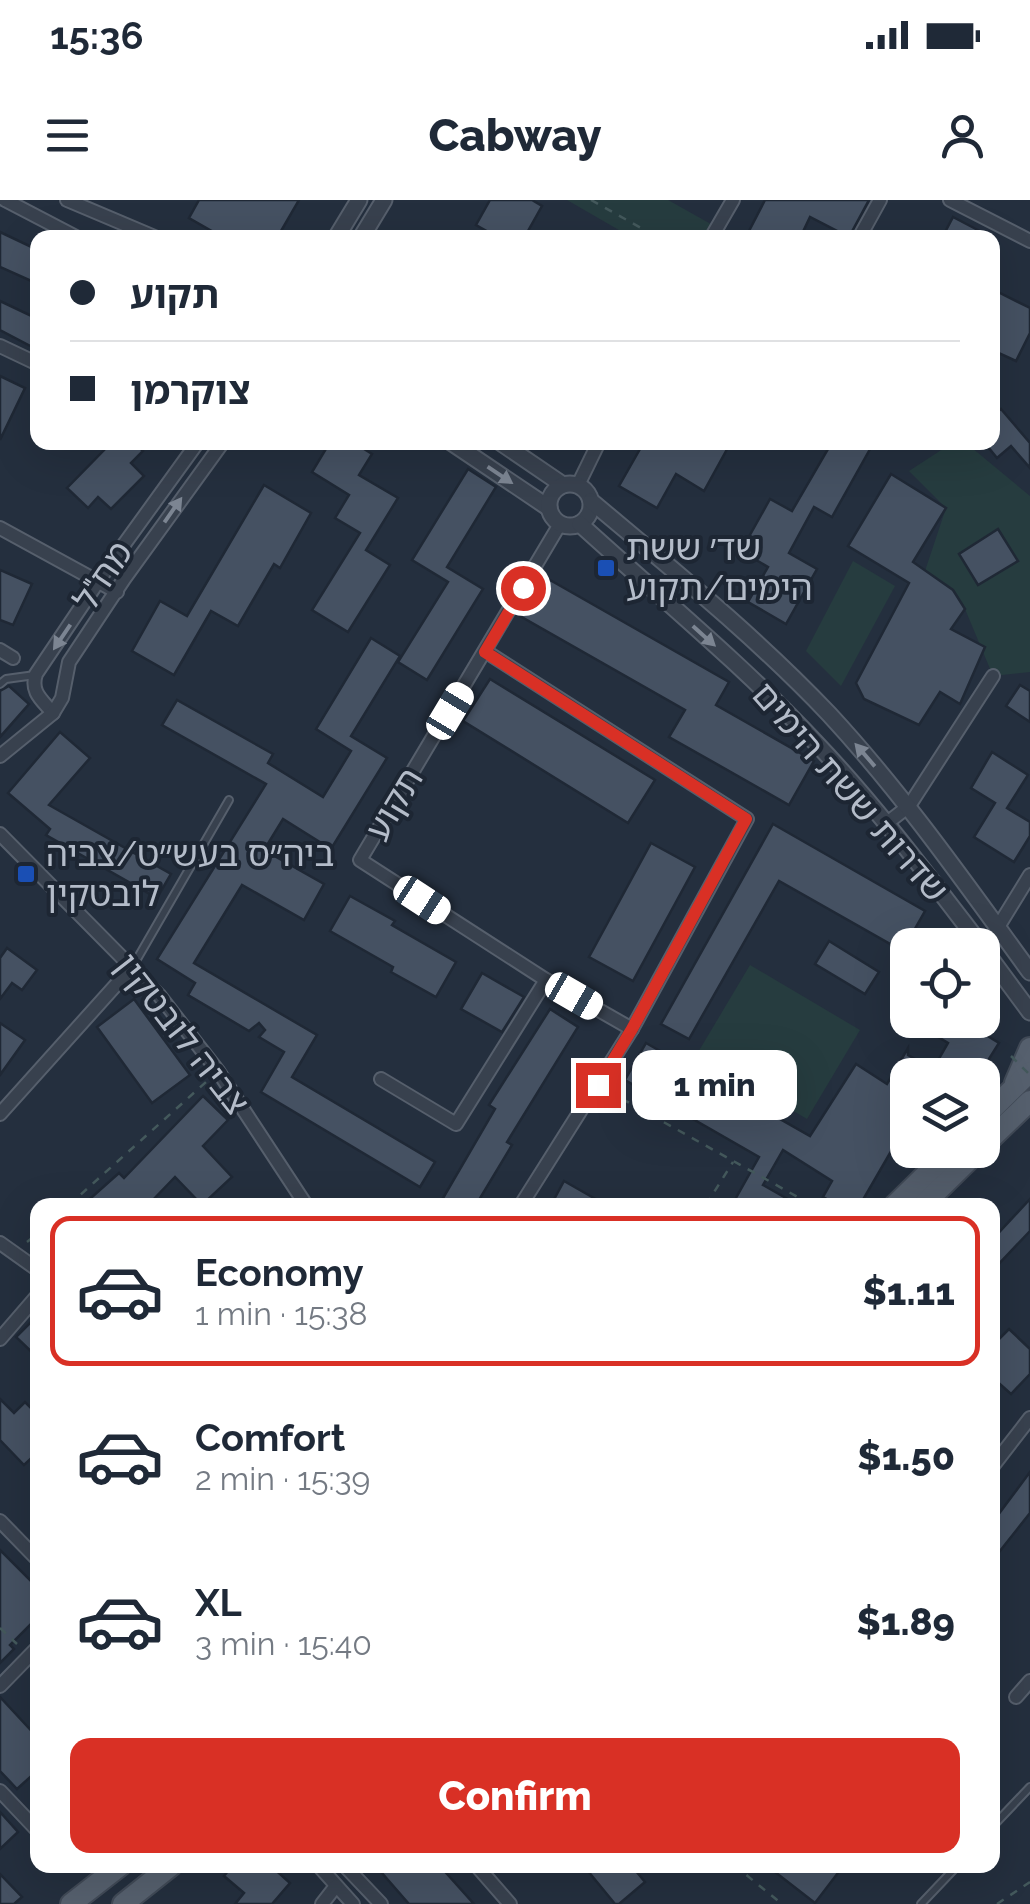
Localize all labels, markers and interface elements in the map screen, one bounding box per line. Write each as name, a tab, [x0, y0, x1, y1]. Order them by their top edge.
text: 15:36	[50, 13, 143, 58]
icon: menu	[40, 108, 95, 163]
icon: person	[935, 108, 990, 163]
text: Cabway	[428, 109, 602, 162]
text: תקוע	[130, 272, 219, 317]
text: צוקרמן	[130, 368, 250, 413]
one-way arrow	[486, 466, 514, 484]
one-way arrow	[163, 497, 182, 524]
place label: שד׳ ששת הימים/תקוע	[626, 527, 813, 608]
street label: מח"ל	[65, 533, 140, 618]
marker: שד׳ ששת הימים/תקוע	[595, 557, 617, 579]
route start	[501, 566, 546, 611]
one-way arrow	[53, 623, 72, 650]
one-way arrow	[692, 624, 716, 647]
street label: שדרות ששת הימים	[744, 674, 957, 910]
car	[422, 678, 478, 744]
one-way arrow	[854, 743, 876, 768]
street label: תקוע	[356, 760, 431, 847]
place label: ביה״ס בעש״ט/צביה לובטקין	[46, 833, 334, 914]
marker: ביה״ס בעש״ט/צביה לובטקין	[15, 863, 37, 885]
car	[389, 871, 455, 929]
map controls	[890, 928, 1000, 1168]
button: locate	[890, 928, 1000, 1038]
street label: צביה לובטקין	[107, 945, 258, 1122]
car	[541, 968, 607, 1024]
callout: 1 min	[633, 1050, 798, 1120]
button: layers	[890, 1058, 1000, 1168]
route end	[576, 1063, 621, 1108]
text: 1 min	[673, 1066, 756, 1103]
icon: car	[75, 1246, 165, 1336]
text: Economy	[195, 1250, 364, 1295]
text: $1.11	[863, 1269, 955, 1314]
text: 1 min · 15:38	[195, 1295, 367, 1332]
icon: car	[75, 1411, 165, 1501]
text: Comfort	[195, 1415, 345, 1460]
text: $1.50	[857, 1434, 955, 1479]
text: 2 min · 15:39	[195, 1460, 370, 1497]
icon: car	[75, 1576, 165, 1666]
text: XL	[195, 1580, 242, 1625]
text: $1.89	[856, 1599, 955, 1644]
text: 3 min · 15:40	[195, 1625, 372, 1662]
button: Confirm	[70, 1738, 960, 1853]

